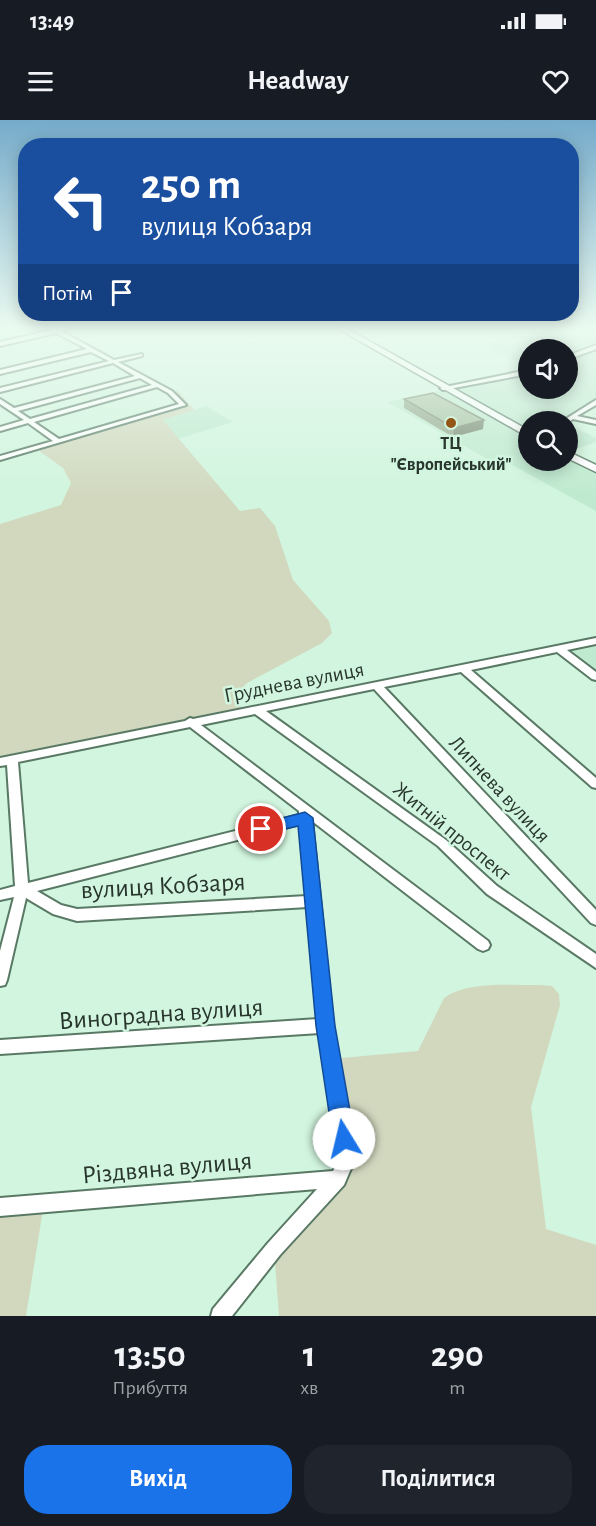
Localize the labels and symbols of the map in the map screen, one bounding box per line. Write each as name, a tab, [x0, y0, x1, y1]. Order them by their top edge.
marker: ТЦ "Європейський"	[444, 416, 458, 430]
place label: ТЦ "Європейський"	[390, 435, 512, 474]
street label: Груднева вулиця	[222, 659, 366, 706]
street label: Липнева вулиця	[445, 732, 554, 847]
street label: Житній проспект	[389, 778, 515, 885]
pin	[235, 803, 286, 854]
street label: вулиця Кобзаря	[80, 869, 246, 903]
street label: Виноградна вулиця	[58, 994, 264, 1034]
position arrow	[312, 1107, 376, 1171]
street label: Різдвяна вулиця	[81, 1148, 253, 1188]

